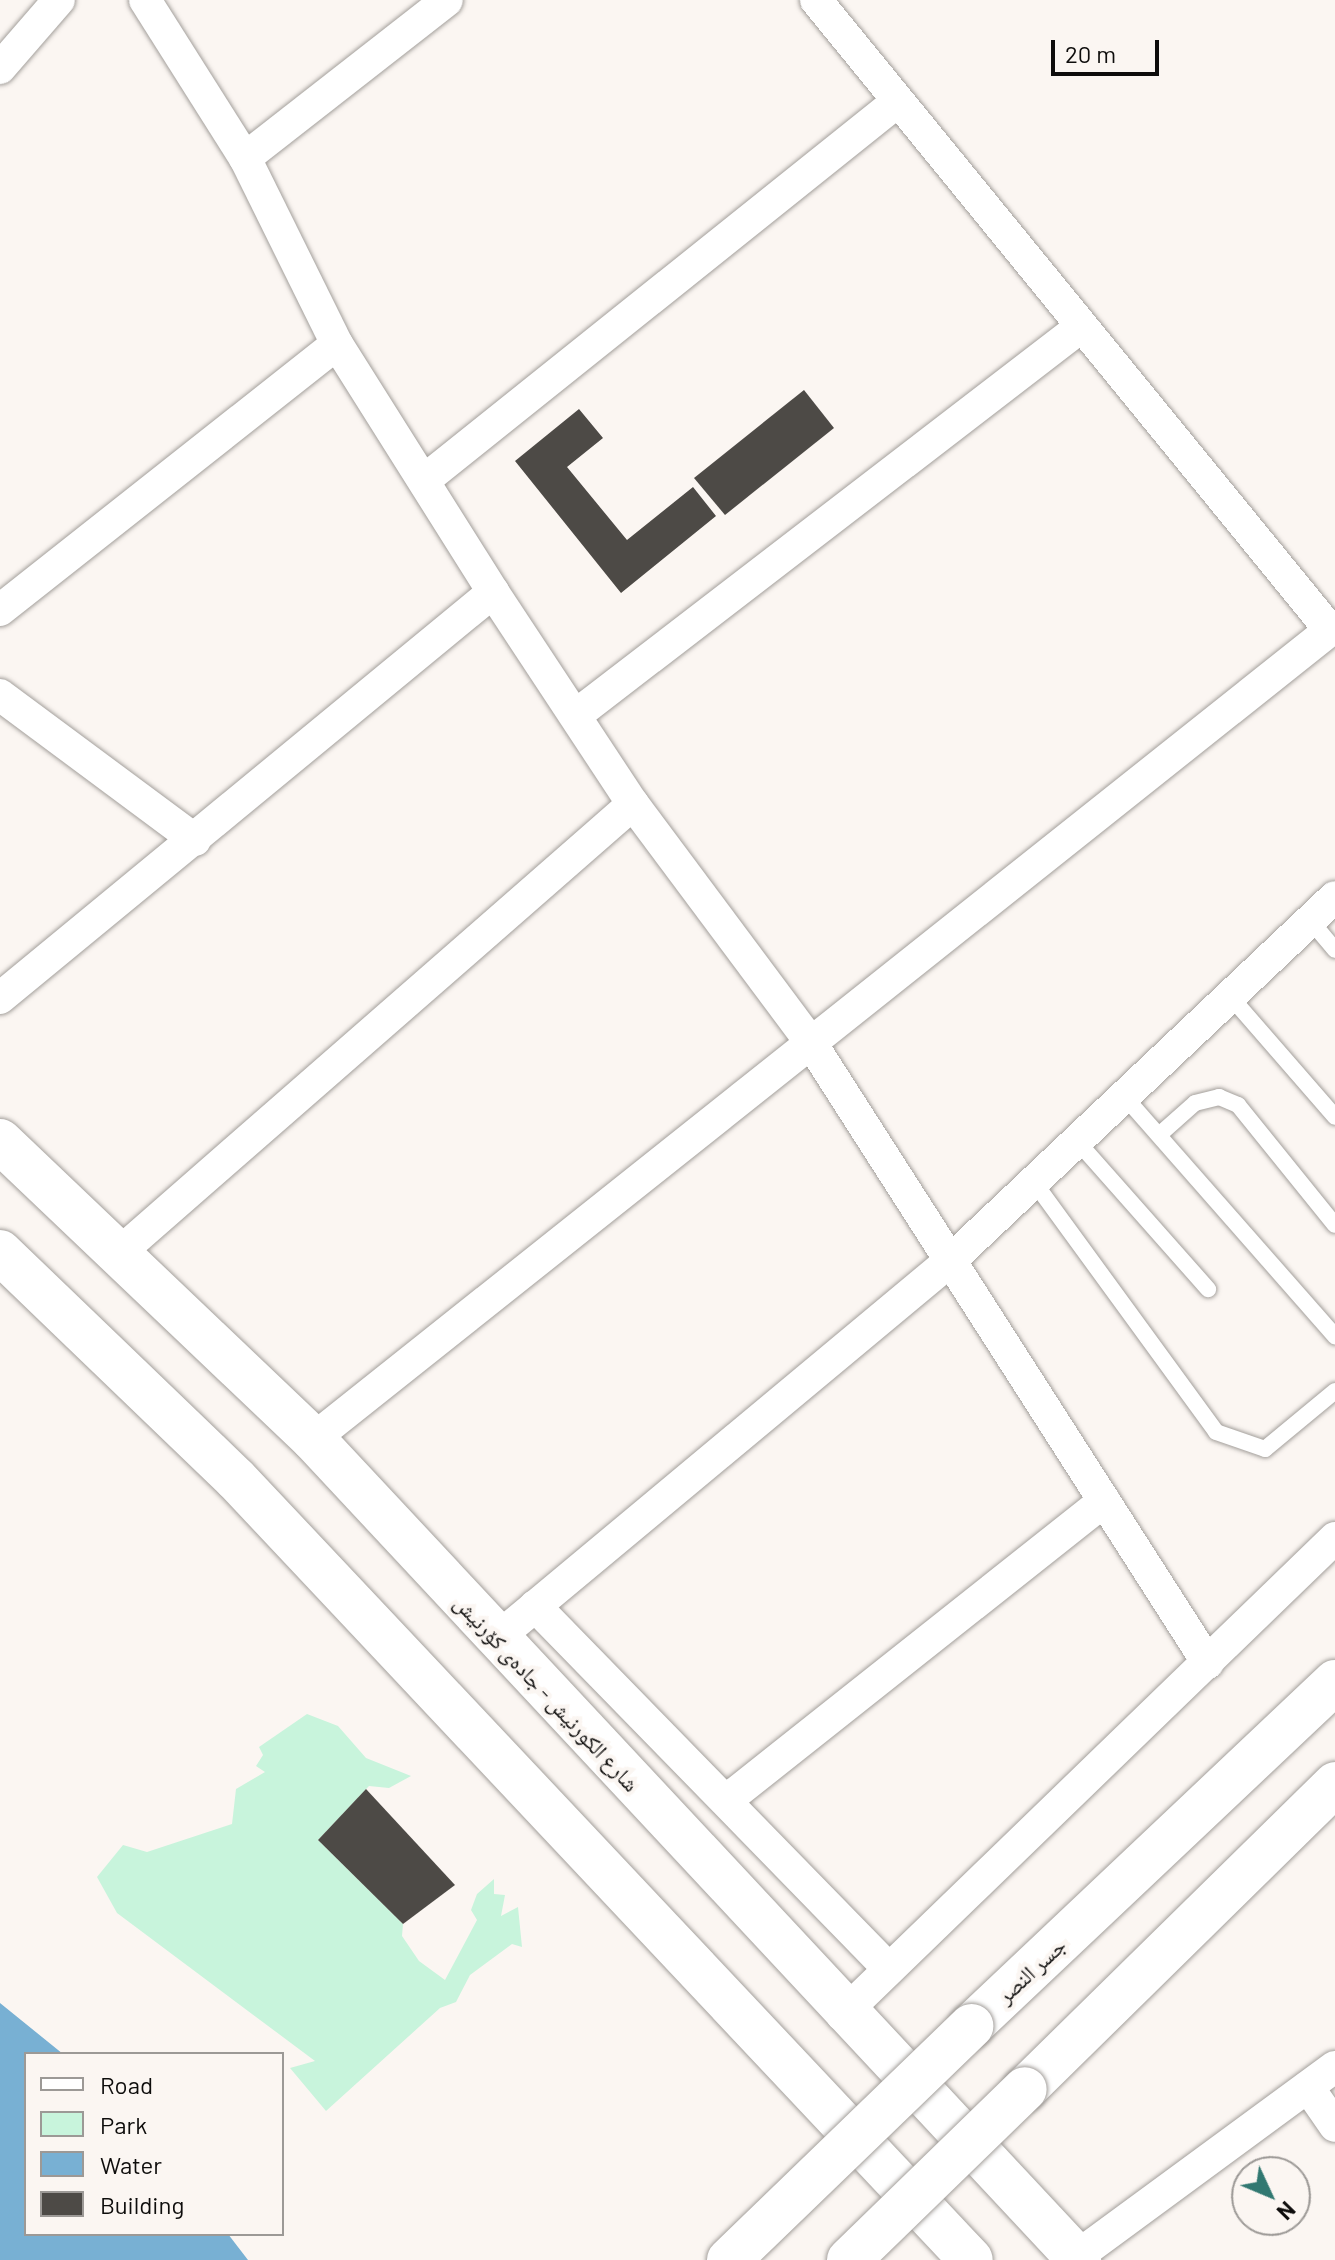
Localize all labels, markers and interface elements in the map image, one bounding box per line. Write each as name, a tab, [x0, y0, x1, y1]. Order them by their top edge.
scale bar	[1055, 24, 1163, 74]
text: 20 m	[1065, 39, 1116, 68]
street label: شارع الكورنيش - جادەی کۆرنیش	[449, 1589, 645, 1797]
street label: جسر النصر	[991, 1932, 1071, 2008]
legend	[24, 2052, 284, 2236]
text: Road	[100, 2070, 153, 2099]
text: Park	[100, 2110, 147, 2139]
text: Water	[100, 2150, 162, 2179]
north arrow	[1231, 2156, 1311, 2236]
text: Building	[100, 2190, 184, 2219]
text: N	[1272, 2197, 1301, 2226]

